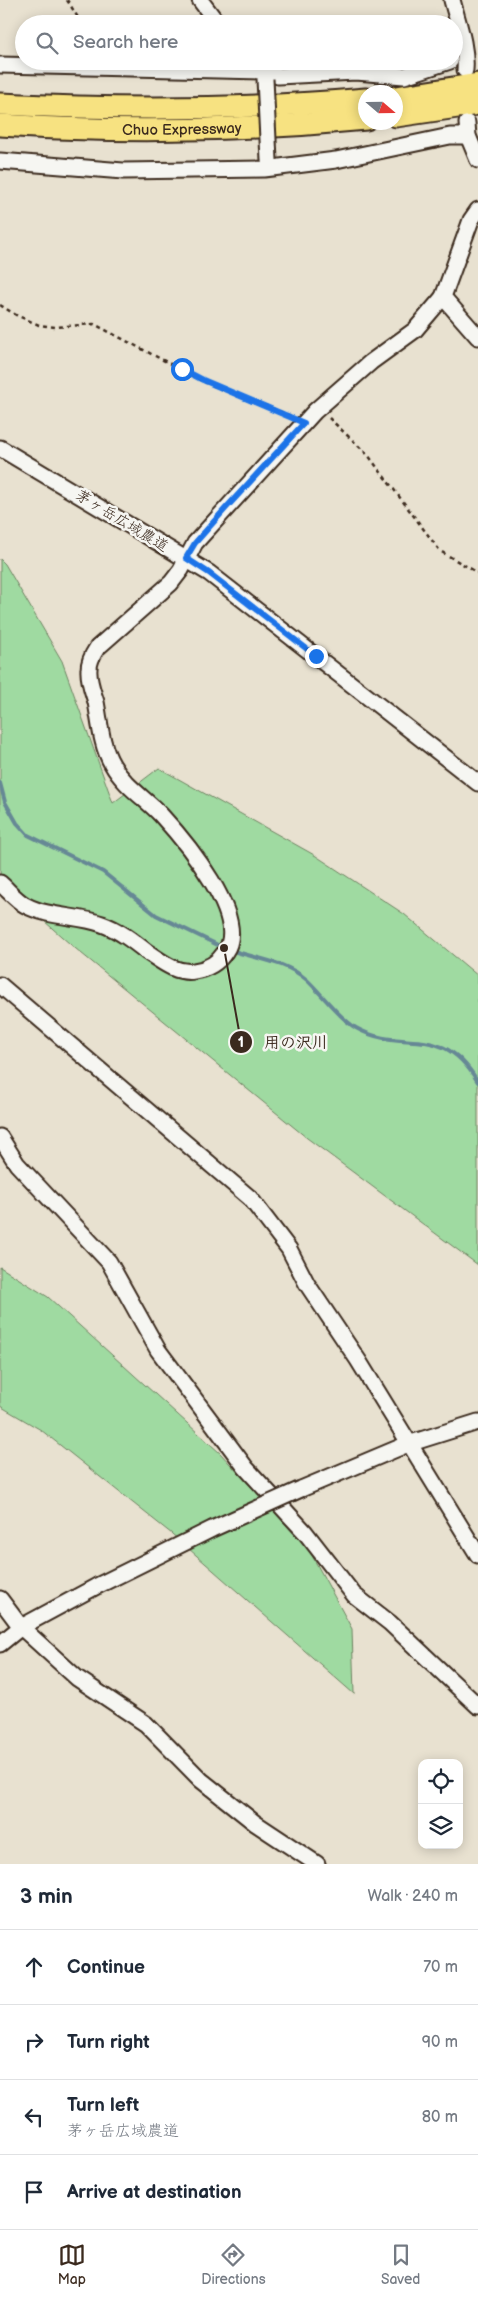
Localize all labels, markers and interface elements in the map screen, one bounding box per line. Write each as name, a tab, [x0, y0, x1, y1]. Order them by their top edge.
search box	[15, 15, 463, 70]
icon: search	[33, 29, 61, 57]
text: Search here	[73, 31, 178, 54]
north arrow	[358, 85, 403, 130]
street label: Chuo Expressway	[122, 118, 242, 139]
route start	[171, 358, 194, 381]
street label: 茅ヶ岳広域農道	[72, 486, 172, 556]
route end	[305, 645, 328, 668]
callout: 用の沢川	[229, 1027, 338, 1058]
text: 1	[238, 1033, 244, 1052]
text: 用の沢川	[264, 1034, 328, 1053]
map controls	[418, 1759, 463, 1849]
button: locate	[418, 1759, 463, 1804]
button: layers	[418, 1804, 463, 1849]
text: 3 min	[20, 1884, 73, 1909]
text: Walk · 240 m	[368, 1887, 458, 1906]
icon: ahead	[20, 1953, 48, 1981]
text: Continue	[67, 1956, 145, 1979]
text: 70 m	[423, 1958, 458, 1977]
icon: right	[20, 2028, 48, 2056]
text: Turn right	[67, 2031, 150, 2054]
text: 90 m	[422, 2033, 458, 2052]
text: Turn left	[67, 2094, 139, 2117]
icon: left	[20, 2103, 48, 2131]
text: 80 m	[422, 2108, 458, 2127]
text: 茅ヶ岳広域農道	[67, 2122, 179, 2141]
icon: arrive	[20, 2178, 48, 2206]
text: Arrive at destination	[67, 2181, 242, 2204]
tab: Map	[58, 2241, 86, 2288]
tab: Directions	[201, 2241, 266, 2288]
tab: Saved	[381, 2241, 420, 2288]

